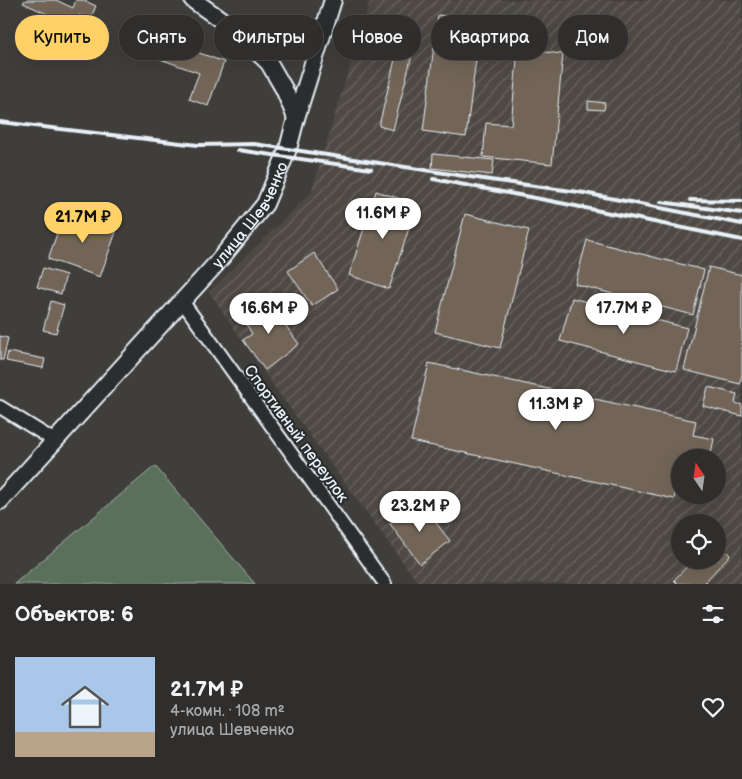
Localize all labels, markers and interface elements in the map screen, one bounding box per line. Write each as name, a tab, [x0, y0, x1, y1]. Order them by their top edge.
chip: Купить	[15, 15, 109, 60]
chip: Снять	[119, 15, 204, 60]
chip: Фильтры	[214, 15, 323, 60]
chip: Новое	[333, 15, 421, 60]
chip: Квартира	[431, 15, 548, 60]
chip: Дом	[558, 15, 628, 60]
street label: улица Шевченко	[209, 159, 293, 272]
pin: 11.6M ₽	[337, 198, 429, 240]
pin: 21.7M ₽	[37, 202, 129, 244]
text: 11.6M ₽	[356, 204, 410, 223]
text: 21.7M ₽	[55, 208, 111, 227]
pin: 16.6M ₽	[223, 292, 315, 335]
pin: 17.7M ₽	[578, 292, 670, 335]
text: 16.6M ₽	[240, 299, 298, 318]
text: 17.7M ₽	[596, 299, 652, 318]
street label: Спортивный переулок	[240, 361, 352, 507]
pin: 11.3M ₽	[510, 388, 602, 431]
text: 11.3M ₽	[529, 395, 583, 414]
north arrow	[671, 449, 726, 504]
map controls	[671, 449, 726, 569]
pin: 23.2M ₽	[374, 490, 466, 533]
text: 23.2M ₽	[390, 497, 450, 516]
button: locate	[671, 514, 726, 569]
icon: filters	[699, 600, 727, 628]
text: Объектов: 6	[15, 602, 134, 627]
icon: home	[55, 677, 115, 737]
text: 21.7M ₽	[170, 677, 243, 702]
icon: heart	[699, 693, 727, 721]
text: 4-комн. · 108 m²	[170, 702, 285, 721]
text: улица Шевченко	[170, 721, 294, 740]

